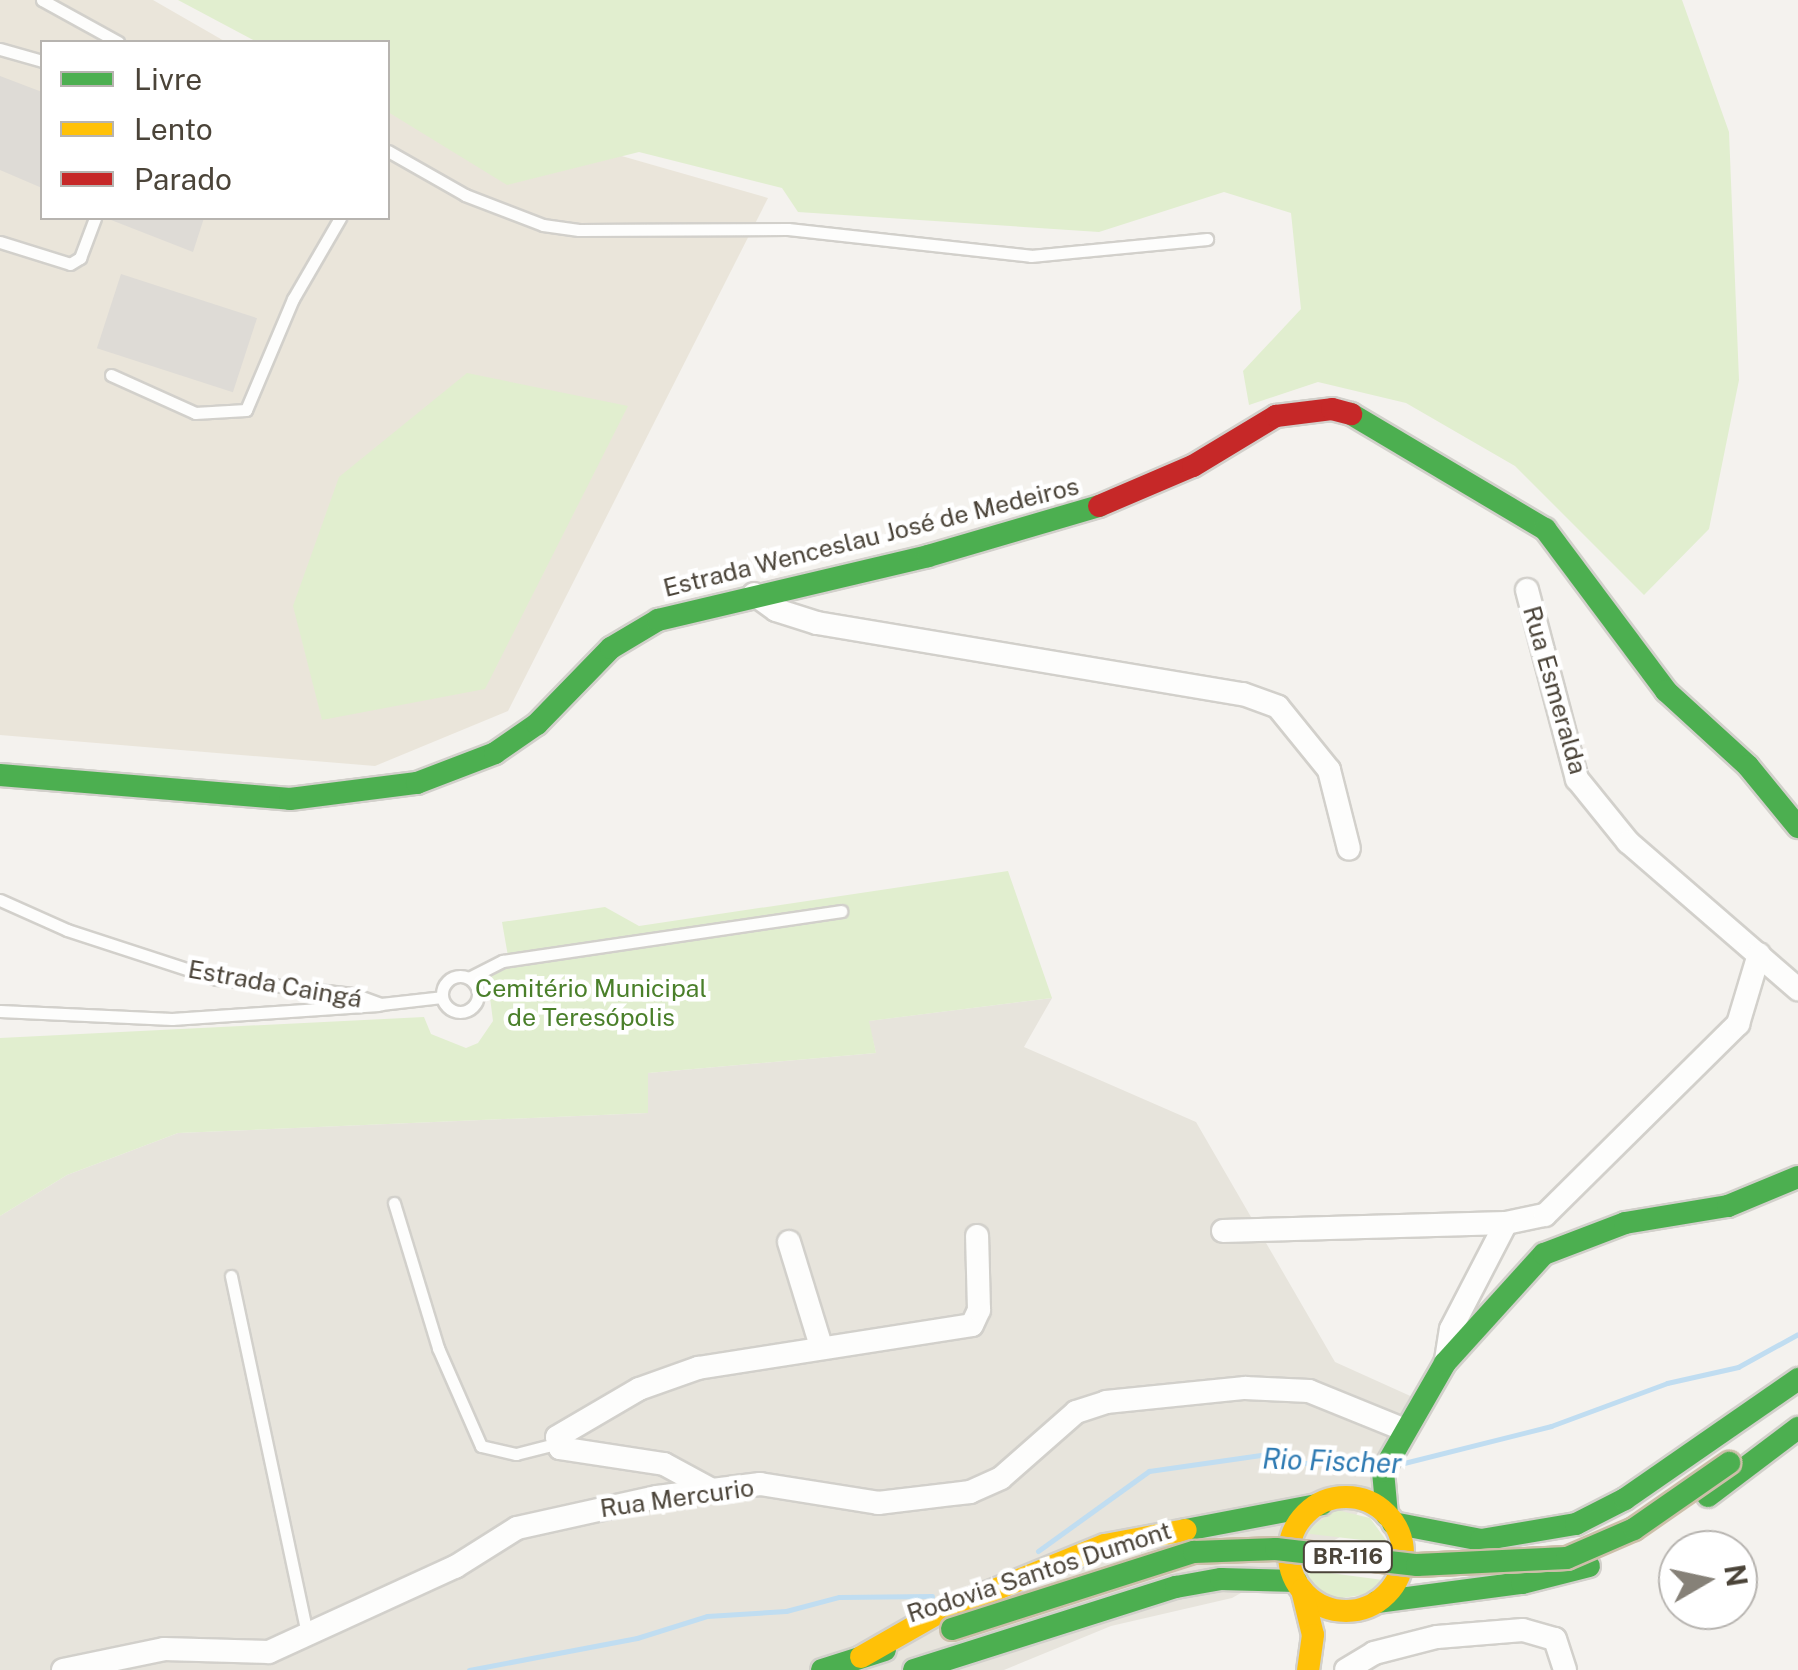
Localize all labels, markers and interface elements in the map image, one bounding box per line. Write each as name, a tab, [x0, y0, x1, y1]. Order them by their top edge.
legend	[40, 40, 390, 220]
text: Livre	[134, 61, 202, 97]
text: Lento	[134, 111, 213, 147]
text: Parado	[134, 161, 232, 197]
street label: Estrada Wenceslau José de Medeiros	[660, 471, 1082, 603]
street label: Rua Esmeralda	[1517, 602, 1593, 778]
street label: Estrada Caingá	[186, 954, 364, 1014]
park label: Cemitério Municipal de Teresópolis	[475, 974, 707, 1033]
water label: Rio Fischer	[1262, 1442, 1402, 1480]
street label: Rua Mercurio	[598, 1472, 756, 1524]
street label: Rodovia Santos Dumont	[903, 1515, 1175, 1629]
north arrow	[1658, 1530, 1758, 1630]
road number: BR-116	[1300, 1540, 1396, 1574]
text: N	[1718, 1562, 1754, 1589]

